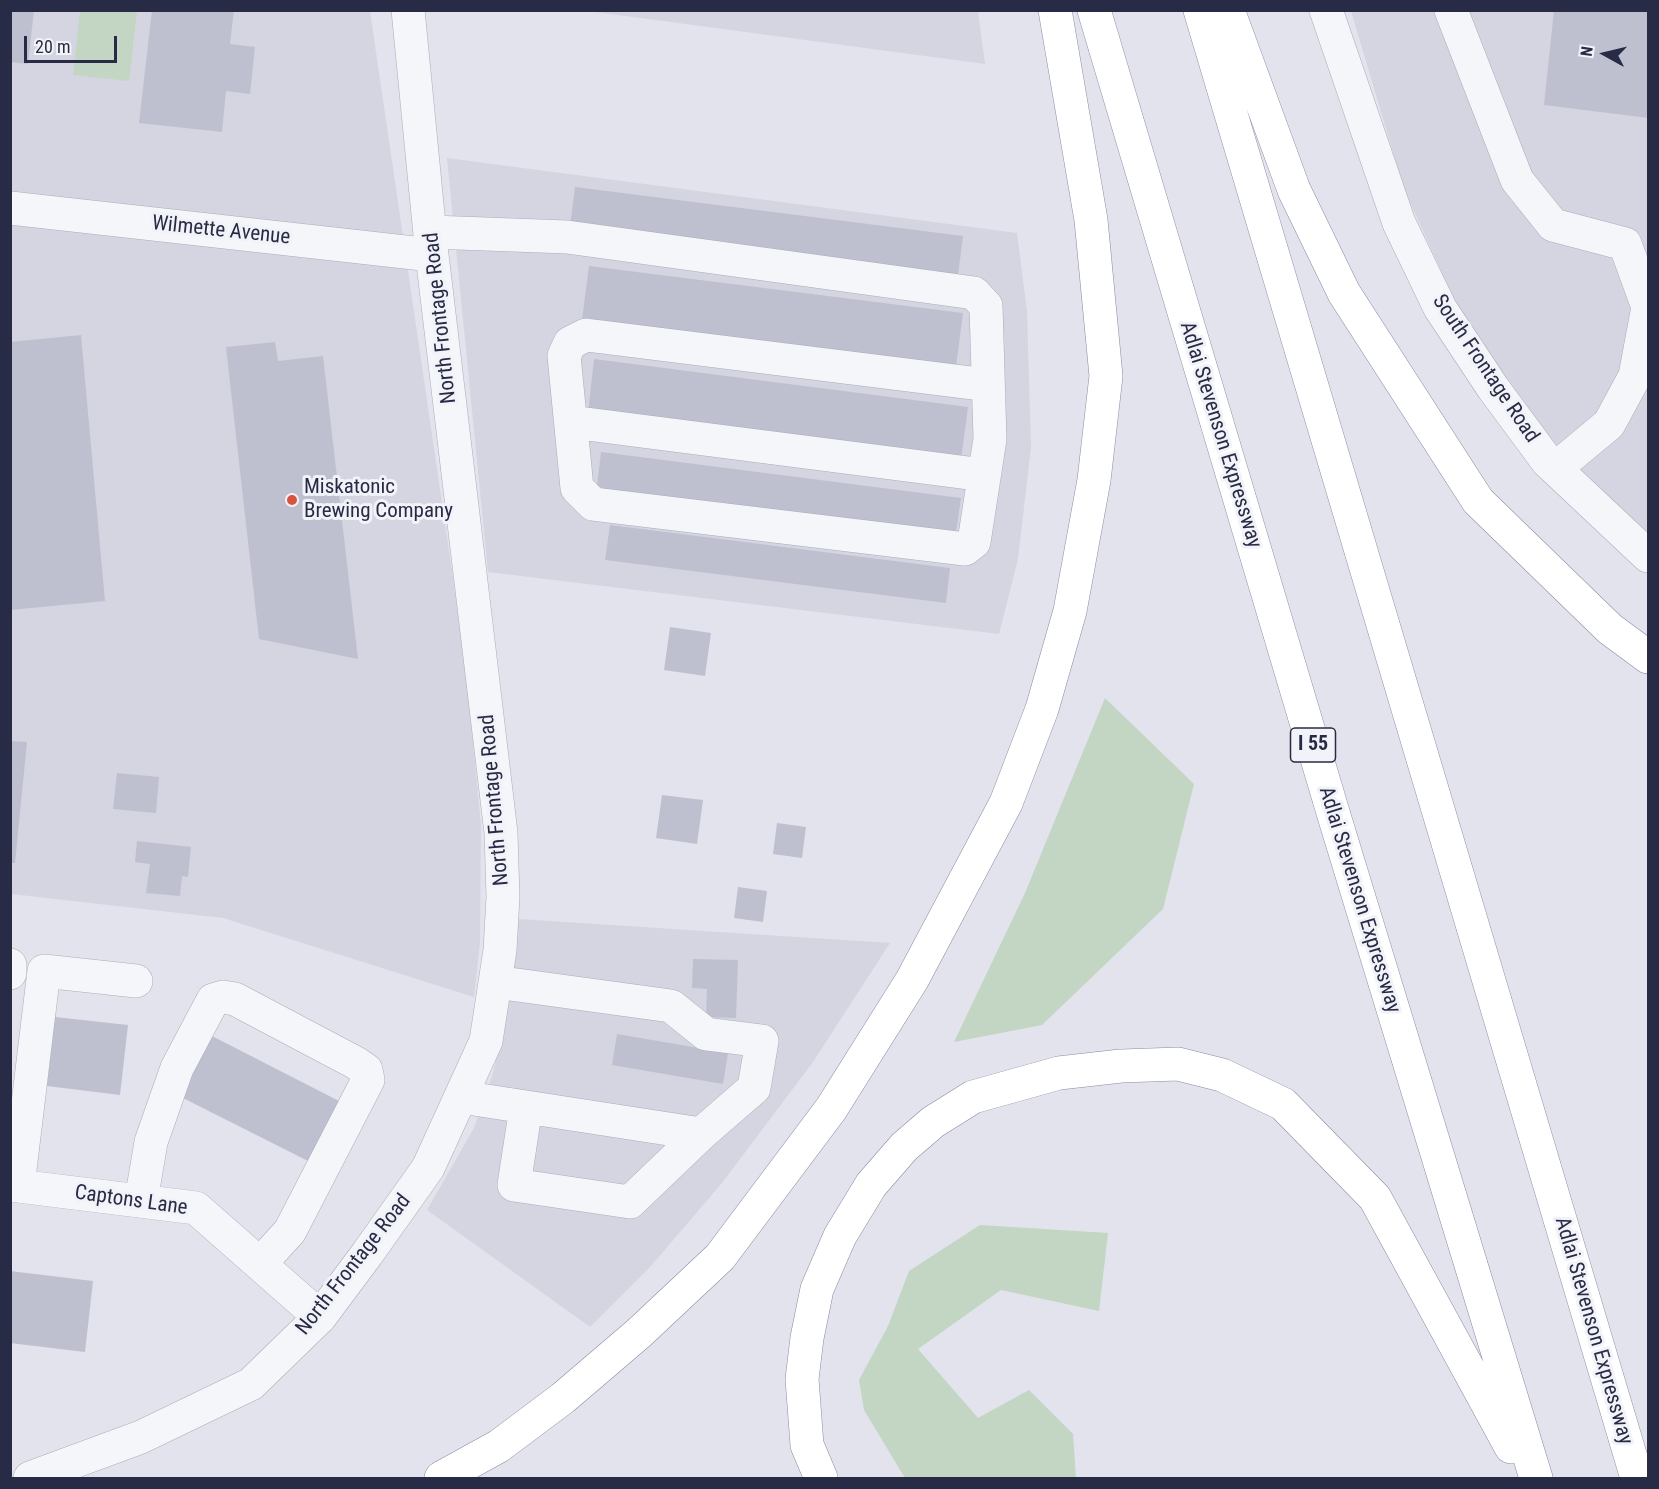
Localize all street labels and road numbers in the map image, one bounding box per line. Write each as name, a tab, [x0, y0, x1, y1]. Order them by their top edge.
street label: Wilmette Avenue	[151, 211, 291, 251]
street label: North Frontage Road	[419, 231, 463, 405]
street label: South Frontage Road	[1426, 290, 1544, 448]
street label: Adlai Stevenson Expressway	[1174, 319, 1266, 551]
street label: North Frontage Road	[475, 713, 515, 887]
road number: I 55	[1290, 728, 1336, 762]
street label: Adlai Stevenson Expressway	[1313, 784, 1405, 1016]
street label: Captons Lane	[73, 1181, 189, 1221]
street label: North Frontage Road	[291, 1190, 417, 1340]
street label: Adlai Stevenson Expressway	[1548, 1214, 1638, 1448]

